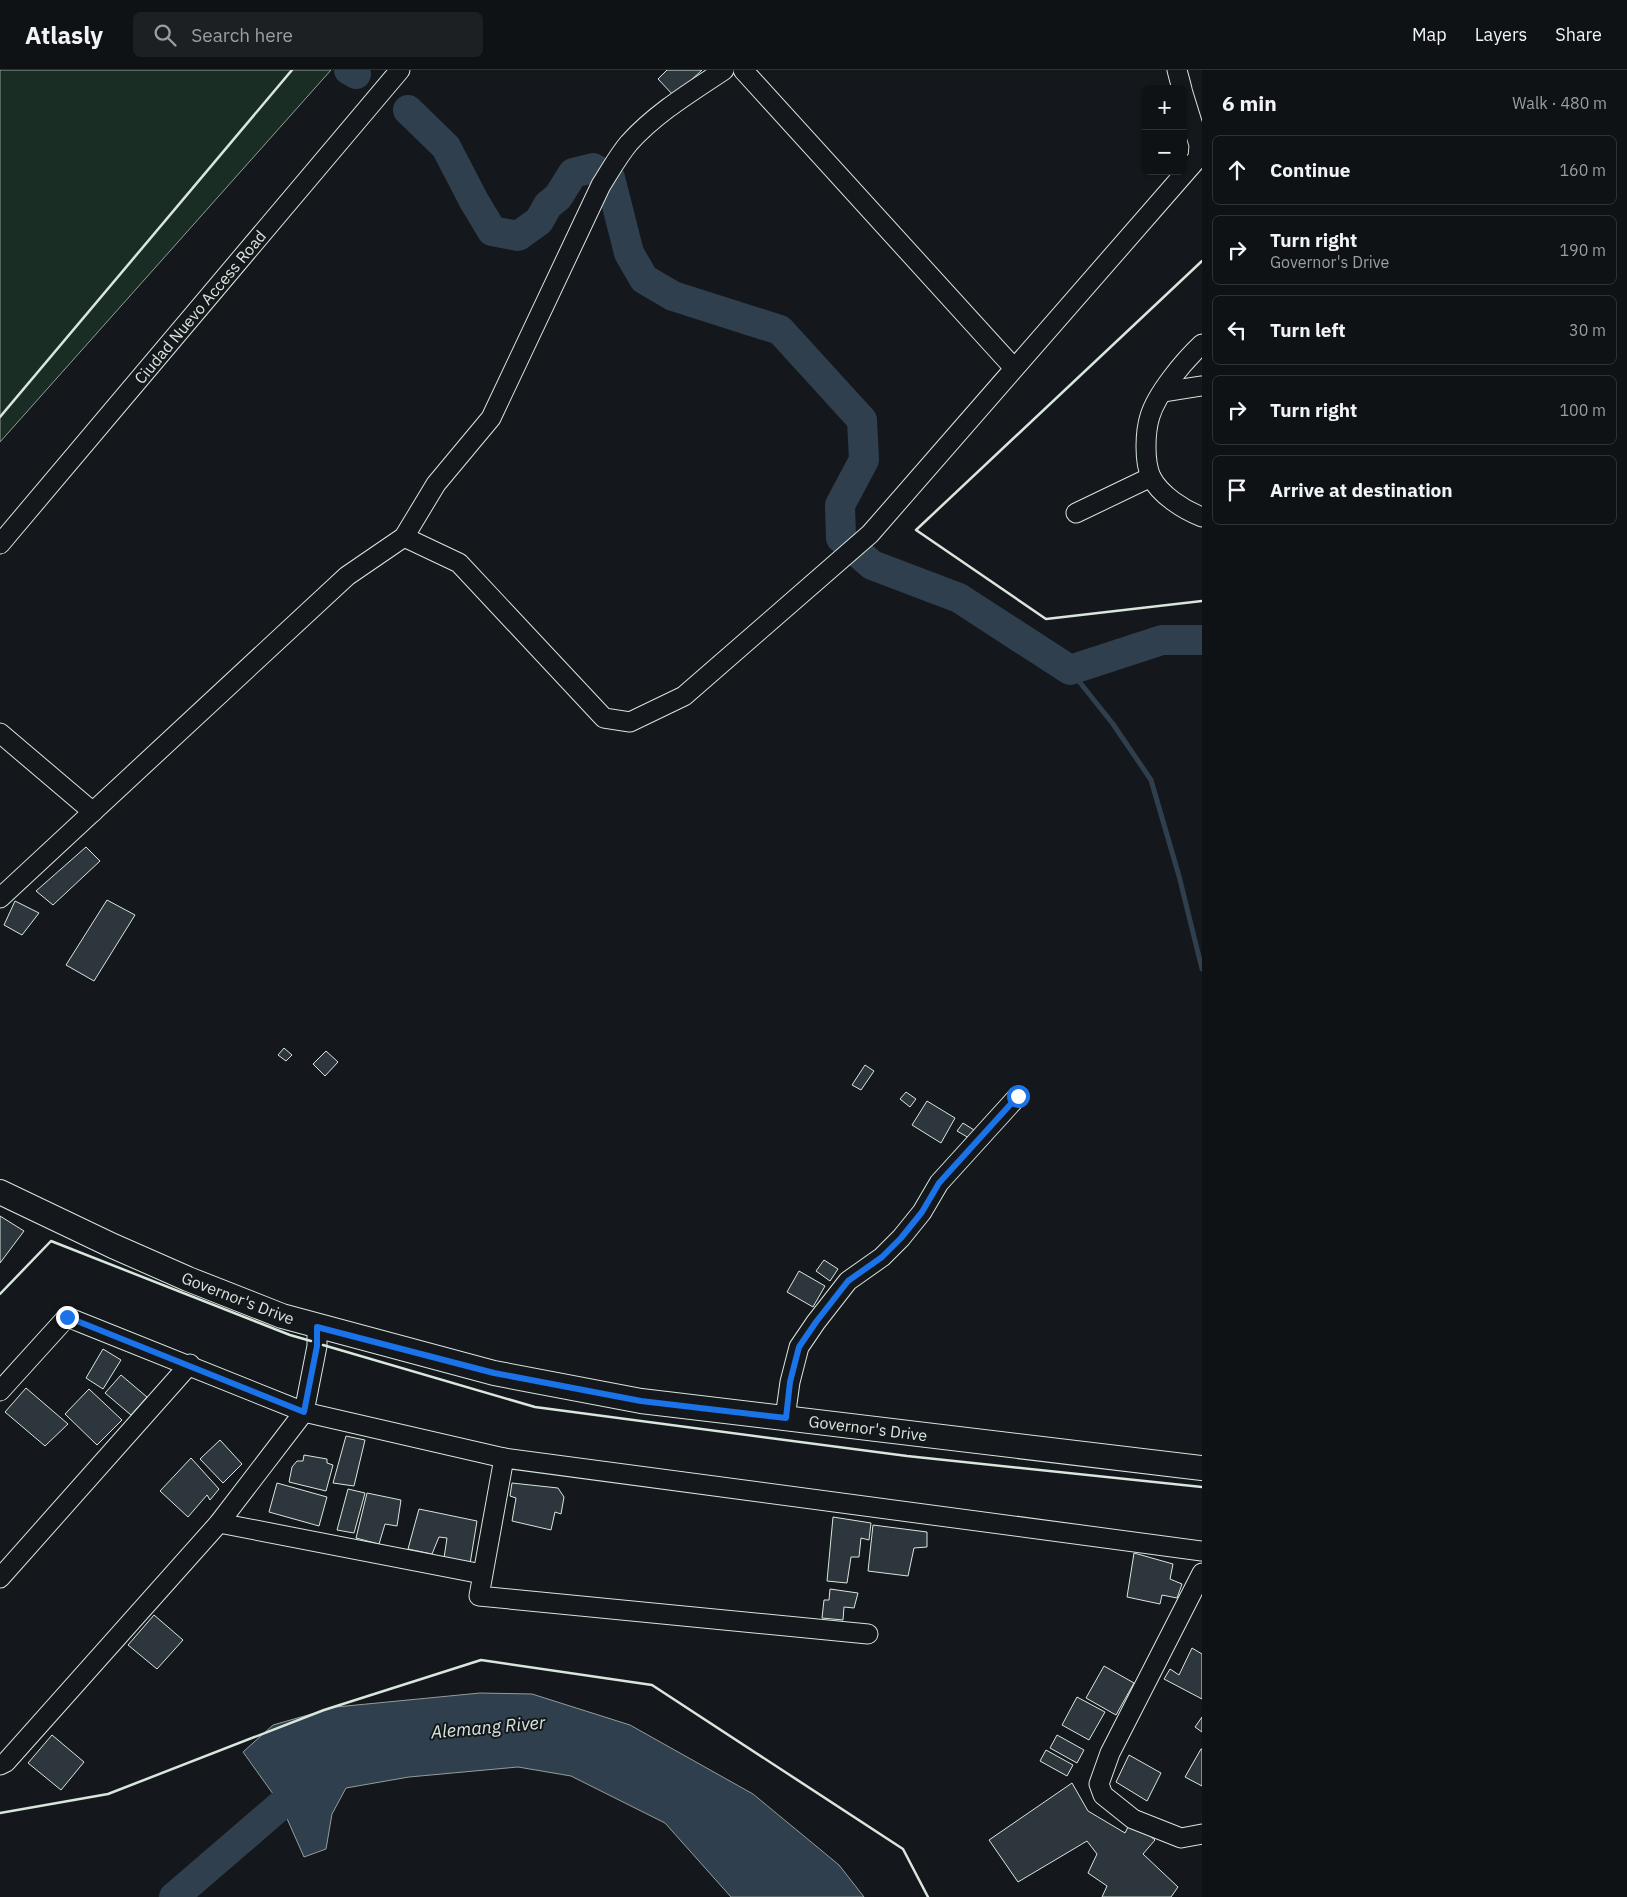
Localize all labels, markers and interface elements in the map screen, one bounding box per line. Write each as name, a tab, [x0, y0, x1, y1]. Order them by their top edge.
search box	[133, 12, 483, 57]
text: Atlasly	[25, 19, 103, 51]
icon: search	[151, 21, 179, 49]
text: Search here	[191, 23, 293, 47]
text: Map	[1412, 23, 1447, 46]
text: Layers	[1475, 23, 1527, 46]
text: Share	[1555, 23, 1602, 46]
map controls	[1142, 85, 1187, 175]
button: +	[1142, 85, 1187, 130]
text: 6 min	[1222, 89, 1277, 117]
text: Walk · 480 m	[1512, 93, 1607, 113]
button: −	[1142, 130, 1187, 175]
icon: ahead	[1223, 156, 1251, 184]
text: Continue	[1270, 158, 1350, 182]
text: 160 m	[1559, 160, 1606, 180]
street label: Ciudad Nuevo Access Road	[130, 226, 270, 388]
text: Turn right	[1270, 228, 1357, 252]
icon: right	[1223, 236, 1251, 264]
text: 190 m	[1559, 240, 1606, 260]
text: Governor's Drive	[1270, 252, 1389, 272]
icon: left	[1223, 316, 1251, 344]
text: Turn left	[1270, 318, 1346, 342]
text: 30 m	[1569, 320, 1606, 340]
icon: right	[1223, 396, 1251, 424]
text: Turn right	[1270, 398, 1357, 422]
text: 100 m	[1559, 400, 1606, 420]
icon: arrive	[1223, 476, 1251, 504]
text: Arrive at destination	[1270, 478, 1453, 502]
route start	[1007, 1085, 1030, 1108]
street label: Governor's Drive	[179, 1267, 297, 1329]
route end	[56, 1306, 79, 1329]
street label: Governor's Drive	[808, 1411, 929, 1445]
water label: Alemang River	[429, 1711, 547, 1744]

